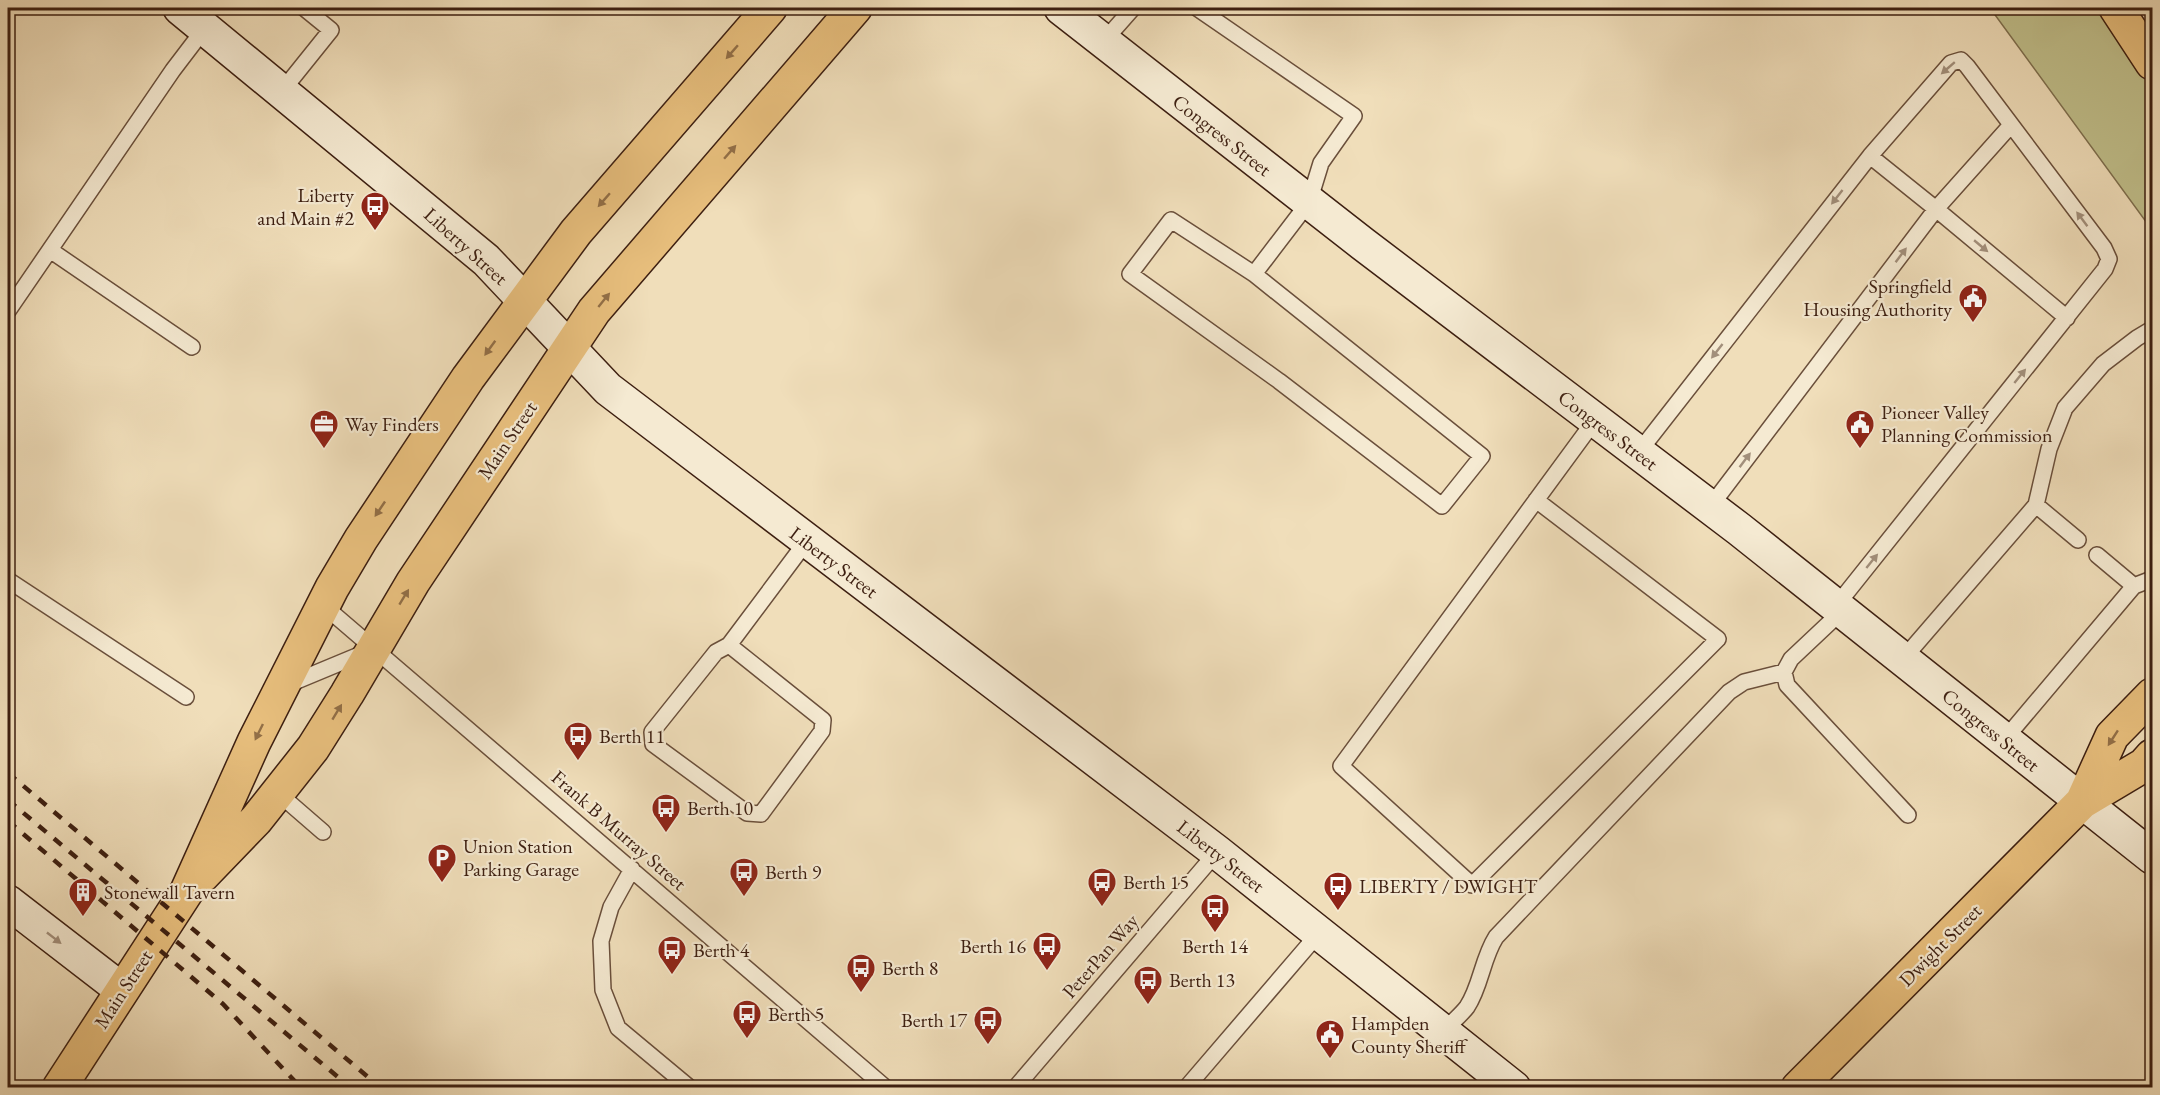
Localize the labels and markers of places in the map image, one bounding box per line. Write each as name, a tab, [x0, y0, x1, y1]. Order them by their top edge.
place label: Liberty and Main #2	[257, 182, 354, 231]
bus stop icon: Liberty and Main #2	[359, 190, 391, 232]
place label: Springfield Housing Authority	[1803, 273, 1953, 322]
public building icon: Springfield Housing Authority	[1957, 282, 1989, 324]
place label: Pioneer Valley Planning Commission	[1881, 399, 2053, 448]
office icon: Way Finders	[308, 408, 340, 450]
public building icon: Pioneer Valley Planning Commission	[1844, 408, 1876, 450]
place label: Way Finders	[345, 411, 439, 437]
bus stop icon: Berth 11	[562, 720, 594, 762]
place label: Berth 11	[599, 723, 665, 749]
bus stop icon: Berth 10	[650, 792, 682, 834]
place label: Berth 10	[687, 795, 753, 821]
place label: Union Station Parking Garage	[463, 833, 579, 882]
parking icon: Union Station Parking Garage	[426, 842, 458, 884]
bus stop icon: Berth 9	[728, 856, 760, 898]
place label: Berth 9	[765, 859, 822, 885]
bus stop icon: Berth 15	[1086, 866, 1118, 908]
place label: Berth 15	[1123, 869, 1189, 895]
bus stop icon: LIBERTY / DWIGHT	[1322, 870, 1354, 912]
place label: LIBERTY / DWIGHT	[1359, 873, 1538, 899]
building icon: Stonewall Tavern	[67, 876, 99, 918]
place label: Stonewall Tavern	[104, 879, 235, 905]
bus stop icon: Berth 14	[1199, 892, 1231, 934]
bus stop icon: Berth 16	[1031, 930, 1063, 972]
place label: Berth 16	[960, 933, 1026, 959]
place label: Berth 14	[1182, 933, 1248, 959]
bus stop icon: Berth 4	[656, 934, 688, 976]
place label: Berth 4	[693, 937, 750, 963]
bus stop icon: Berth 8	[845, 952, 877, 994]
place label: Berth 8	[882, 955, 938, 981]
bus stop icon: Berth 13	[1132, 964, 1164, 1006]
place label: Berth 13	[1169, 967, 1235, 993]
bus stop icon: Berth 5	[731, 998, 763, 1040]
place label: Berth 5	[768, 1001, 824, 1027]
bus stop icon: Berth 17	[972, 1004, 1004, 1046]
place label: Berth 17	[901, 1007, 967, 1033]
place label: Hampden County Sheriff	[1351, 1010, 1468, 1059]
public building icon: Hampden County Sheriff	[1314, 1018, 1346, 1060]

